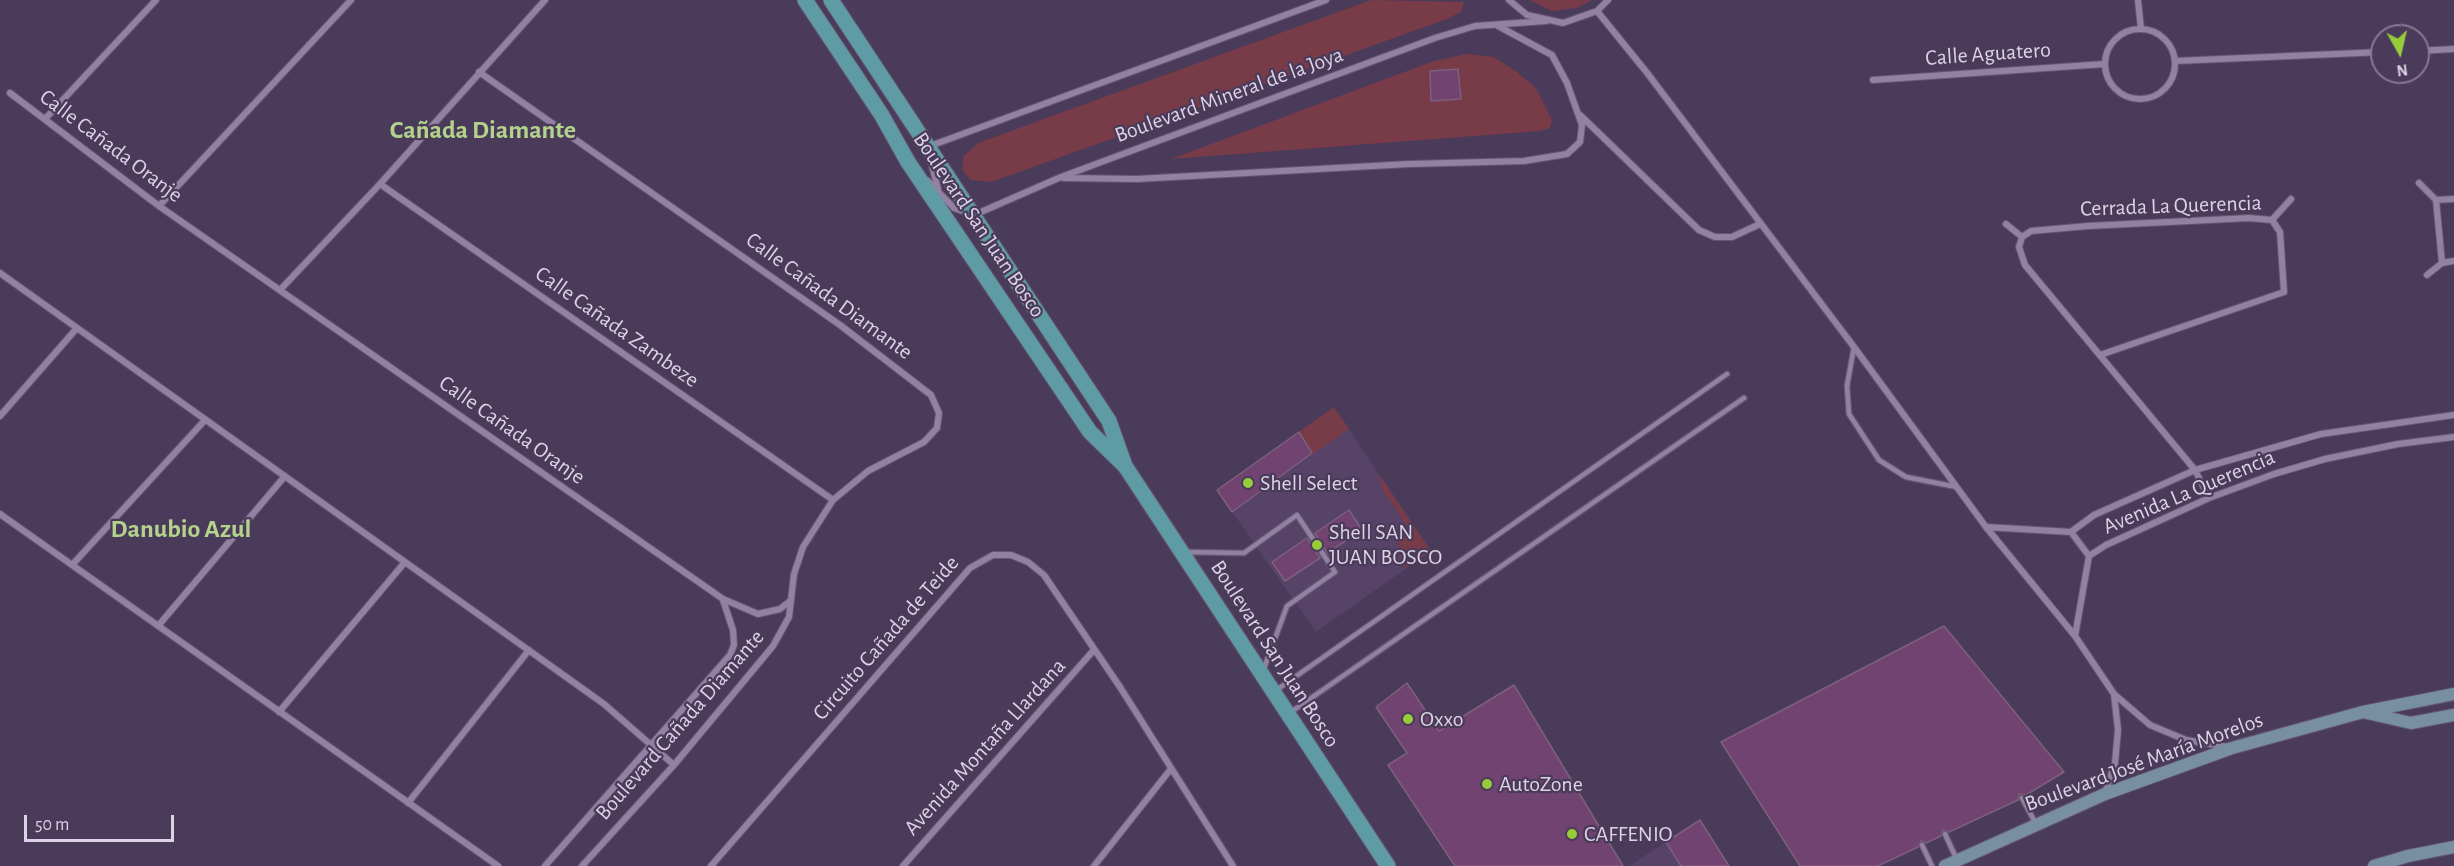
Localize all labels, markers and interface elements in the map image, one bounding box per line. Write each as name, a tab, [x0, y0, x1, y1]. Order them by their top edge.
north arrow	[2370, 24, 2430, 84]
street label: Calle Aguatero	[1924, 36, 2052, 72]
street label: Boulevard Mineral de la Joya	[1111, 41, 1347, 149]
text: N	[2396, 61, 2409, 79]
street label: Calle Cañada Oranje	[34, 84, 188, 208]
district label: Cañada Diamante	[390, 114, 576, 146]
street label: Boulevard San Juan Bosco	[907, 127, 1051, 323]
street label: Cerrada La Querencia	[2080, 190, 2262, 222]
street label: Calle Cañada Diamante	[741, 227, 917, 365]
street label: Calle Cañada Zambeze	[530, 261, 704, 393]
street label: Calle Cañada Oranje	[434, 370, 590, 490]
street label: Avenida La Querencia	[2099, 444, 2279, 540]
place label: Shell Select	[1260, 470, 1357, 496]
marker: Shell Select	[1241, 476, 1255, 490]
district label: Danubio Azul	[111, 513, 251, 545]
place label: Shell SAN JUAN BOSCO	[1329, 519, 1442, 570]
marker: Shell SAN JUAN BOSCO	[1310, 538, 1324, 552]
street label: Circuito Cañada de Teide	[807, 550, 965, 726]
street label: Boulevard San Juan Bosco	[1205, 556, 1345, 752]
street label: Boulevard Cañada Diamante	[590, 624, 770, 826]
street label: Avenida Montaña Llardana	[899, 653, 1071, 841]
place label: Oxxo	[1420, 706, 1464, 732]
street label: Boulevard José María Morelos	[2021, 707, 2267, 817]
marker: Oxxo	[1401, 712, 1415, 726]
place label: AutoZone	[1499, 771, 1583, 797]
marker: AutoZone	[1480, 777, 1494, 791]
scale bar	[27, 803, 177, 841]
text: 50 m	[35, 816, 69, 834]
place label: CAFFENIO	[1584, 821, 1672, 847]
marker: CAFFENIO	[1565, 827, 1579, 841]

